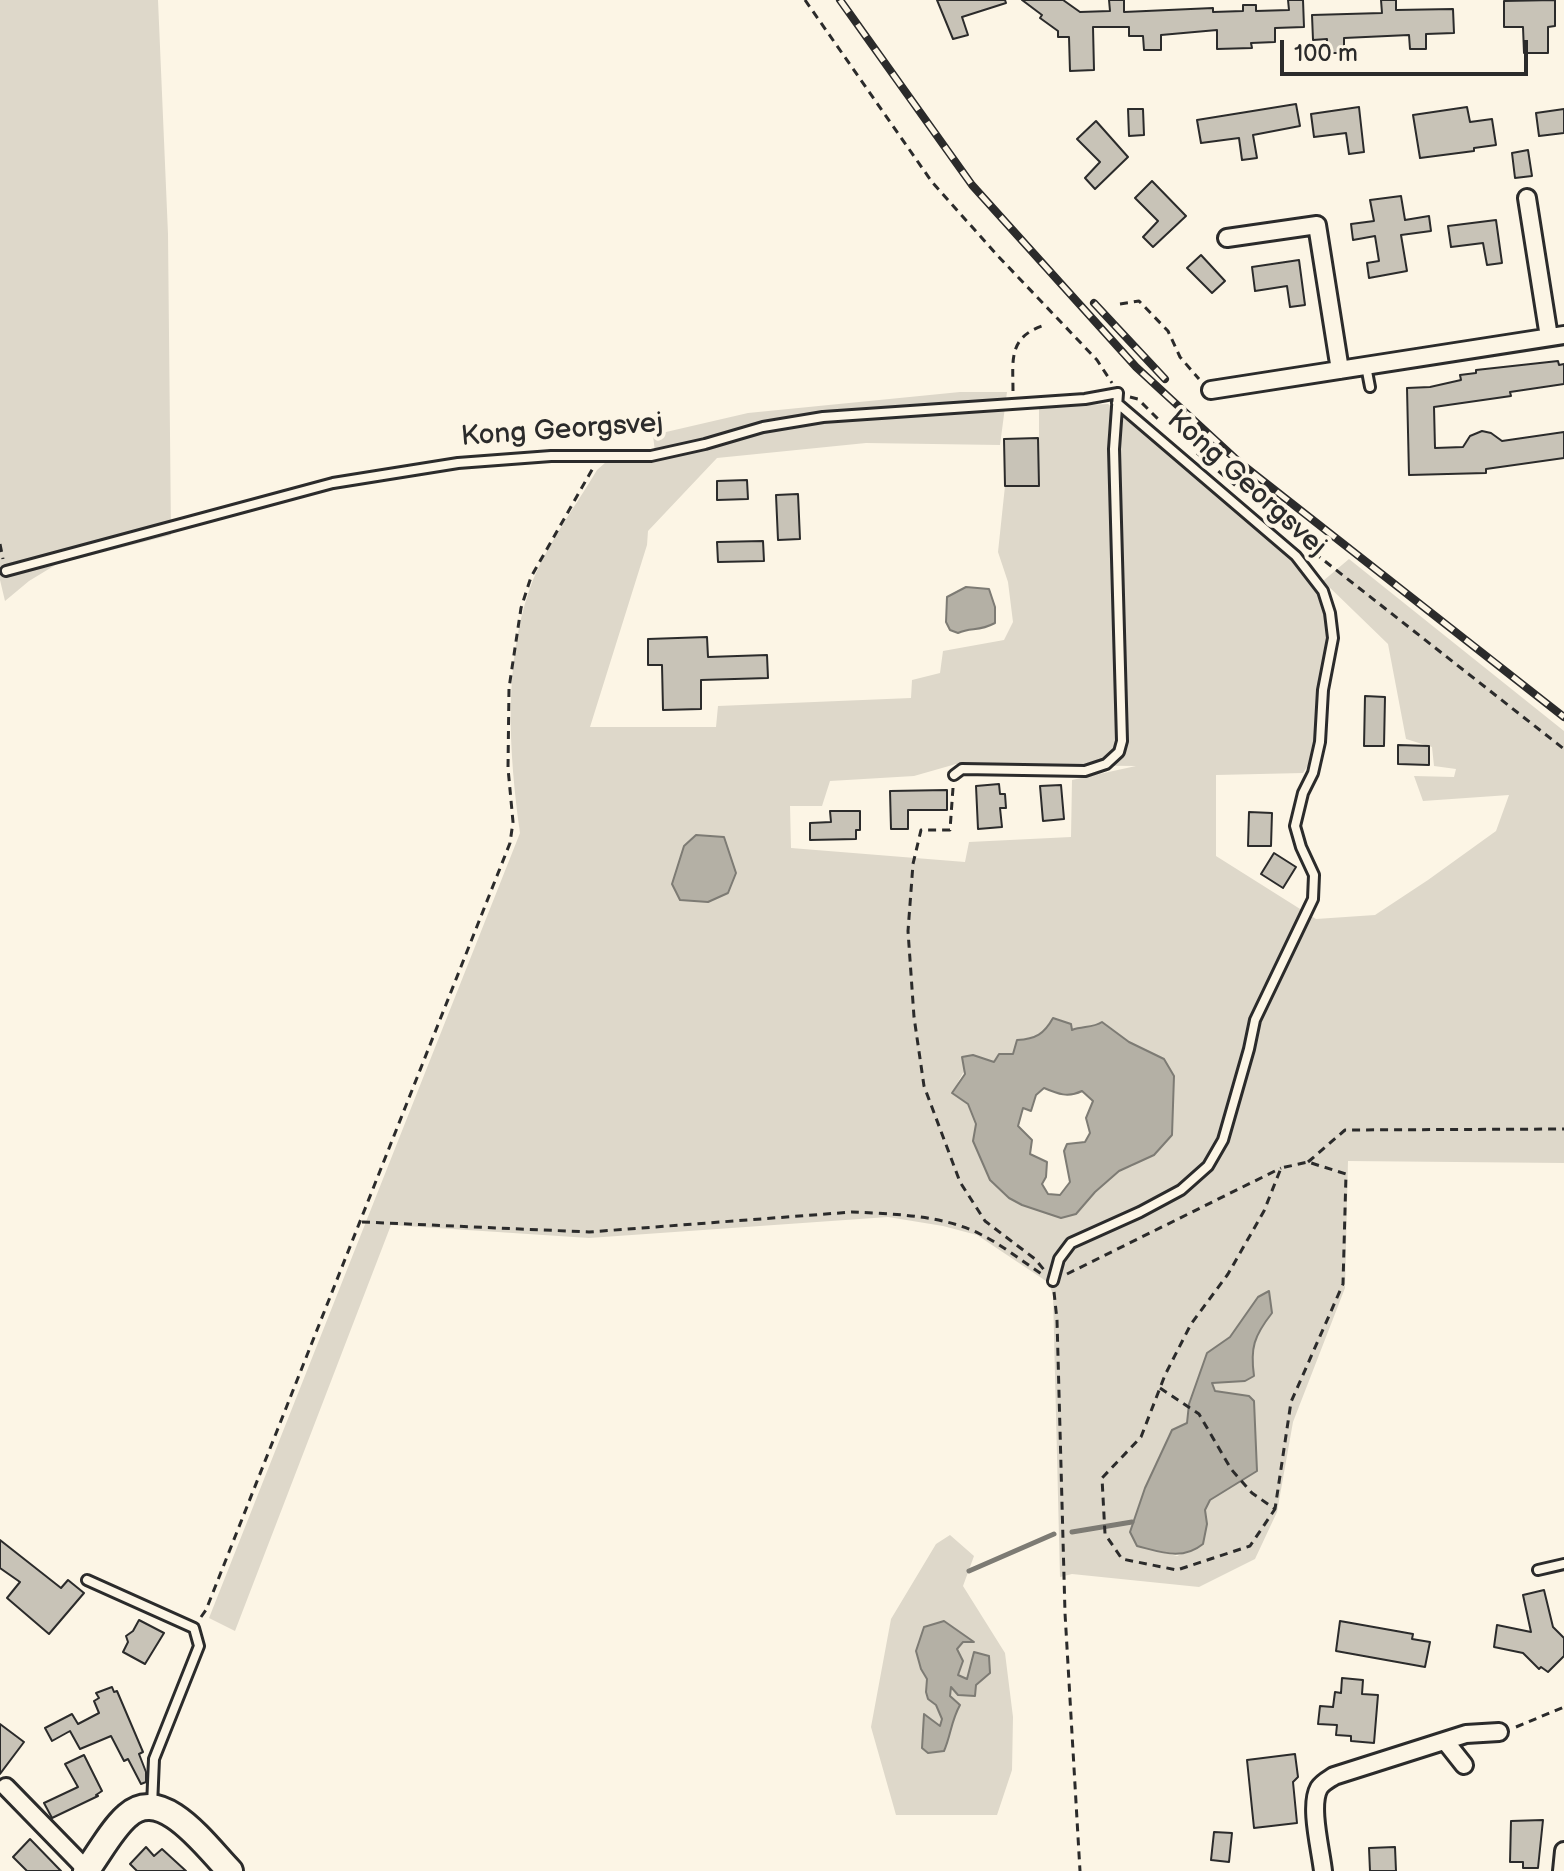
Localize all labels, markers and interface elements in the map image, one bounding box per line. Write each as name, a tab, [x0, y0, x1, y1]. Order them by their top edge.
scale bar	[1284, 24, 1532, 74]
text: 100 m	[1294, 39, 1358, 68]
street label: Kong Georgsvej	[1159, 404, 1333, 564]
street label: Kong Georgsvej	[460, 407, 664, 455]

